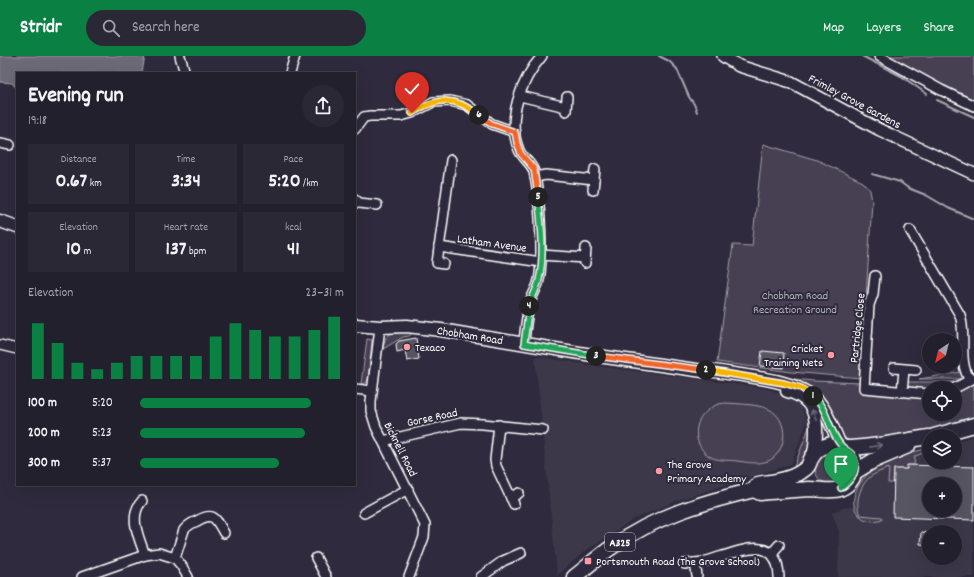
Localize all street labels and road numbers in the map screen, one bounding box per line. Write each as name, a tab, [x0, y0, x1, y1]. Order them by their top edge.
street label: Frimley Grove Gardens	[805, 71, 904, 134]
street label: Latham Avenue	[456, 231, 528, 258]
street label: Partridge Close	[846, 292, 871, 364]
street label: Chobham Road	[436, 323, 504, 350]
street label: Gorse Road	[405, 405, 459, 432]
street label: Bicknell Road	[379, 419, 421, 480]
road number: A325	[605, 533, 635, 551]

